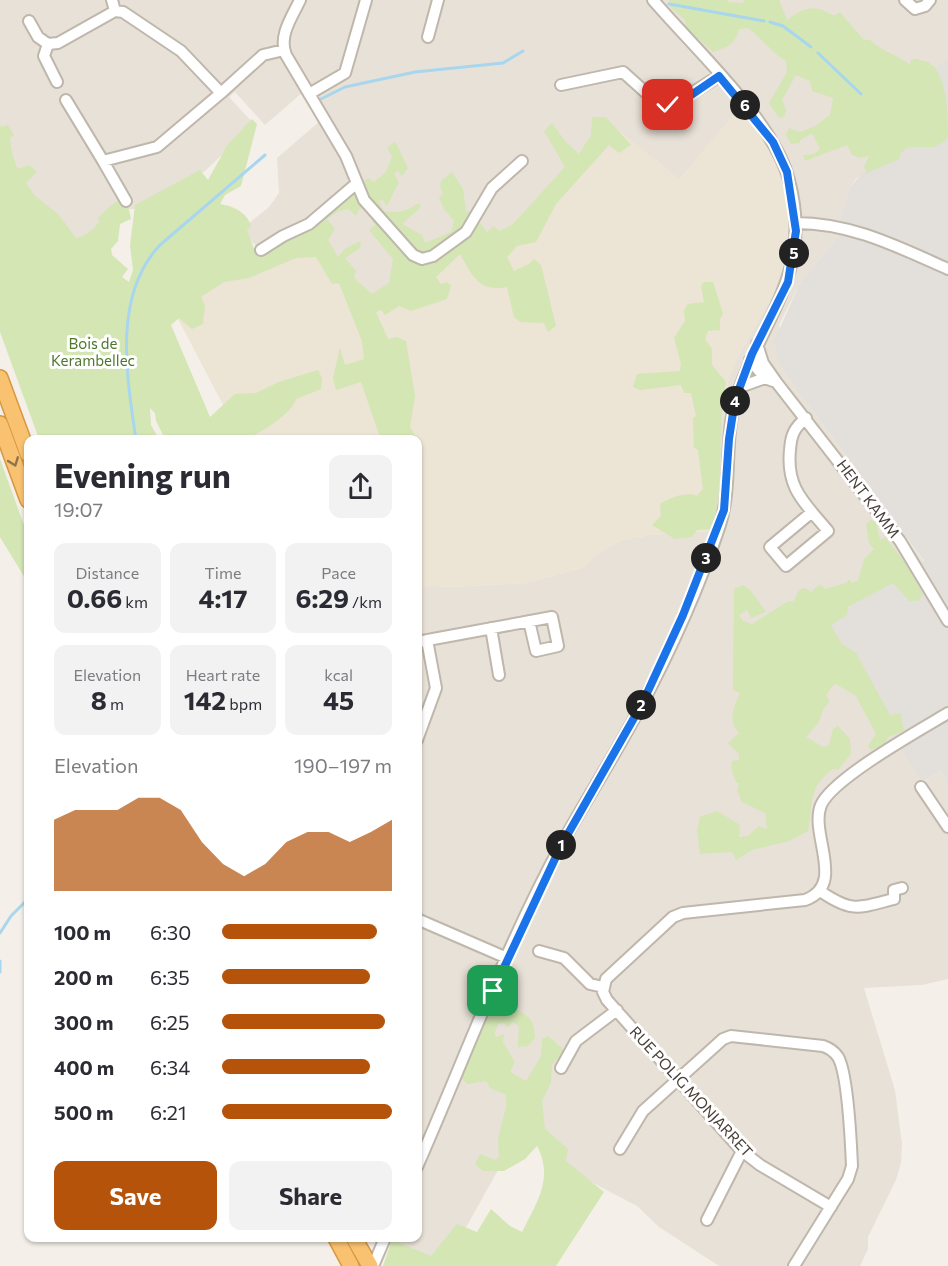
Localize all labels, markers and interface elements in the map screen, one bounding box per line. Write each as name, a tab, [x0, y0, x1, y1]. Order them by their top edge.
pin	[642, 79, 693, 130]
icon: check	[651, 88, 684, 121]
pin: 6	[730, 90, 760, 120]
text: 6	[740, 95, 750, 114]
pin: 5	[779, 238, 809, 268]
text: 5	[789, 243, 799, 262]
park label: Bois de Kerambellec	[51, 334, 135, 369]
pin: 4	[720, 386, 750, 416]
text: 4	[730, 391, 740, 410]
text: Evening run	[54, 454, 231, 495]
button: share	[329, 455, 392, 518]
one-way arrow	[7, 456, 20, 466]
street label: HENT KAMM	[834, 456, 904, 541]
text: 19:07	[54, 497, 103, 521]
pin: 3	[691, 543, 721, 573]
text: 3	[701, 548, 711, 567]
text: Distance	[76, 563, 139, 582]
text: Time	[205, 563, 241, 582]
text: Pace	[321, 563, 356, 582]
text: 0.66	[67, 582, 122, 613]
text: 4:17	[199, 582, 247, 613]
text: 6:29	[295, 582, 349, 613]
text: km	[122, 592, 148, 611]
text: /km	[349, 592, 382, 611]
text: Elevation	[74, 665, 141, 684]
text: Heart rate	[186, 665, 260, 684]
text: kcal	[324, 665, 353, 684]
text: 8	[91, 684, 107, 715]
text: 142	[184, 684, 226, 715]
text: 45	[323, 684, 354, 715]
pin: 2	[626, 690, 656, 720]
text: m	[107, 694, 124, 713]
text: bpm	[226, 694, 262, 713]
text: 2	[636, 695, 646, 714]
text: Elevation	[54, 753, 139, 777]
text: 190–197 m	[294, 753, 392, 777]
pin: 1	[546, 830, 576, 860]
text: 1	[557, 835, 565, 854]
text: 100 m	[54, 920, 111, 944]
text: 6:30	[150, 920, 191, 944]
text: 200 m	[54, 965, 113, 989]
text: 6:35	[150, 965, 190, 989]
pin	[467, 965, 518, 1016]
icon: arrive	[476, 974, 509, 1007]
text: 300 m	[54, 1010, 114, 1034]
text: 6:25	[150, 1010, 189, 1034]
street label: RUE POLIG MONJARRET	[627, 1022, 757, 1161]
text: 400 m	[54, 1055, 114, 1079]
text: 6:34	[150, 1055, 190, 1079]
text: 500 m	[54, 1100, 114, 1124]
text: 6:21	[150, 1100, 187, 1124]
button: Save	[54, 1161, 217, 1230]
button: Share	[229, 1161, 392, 1230]

